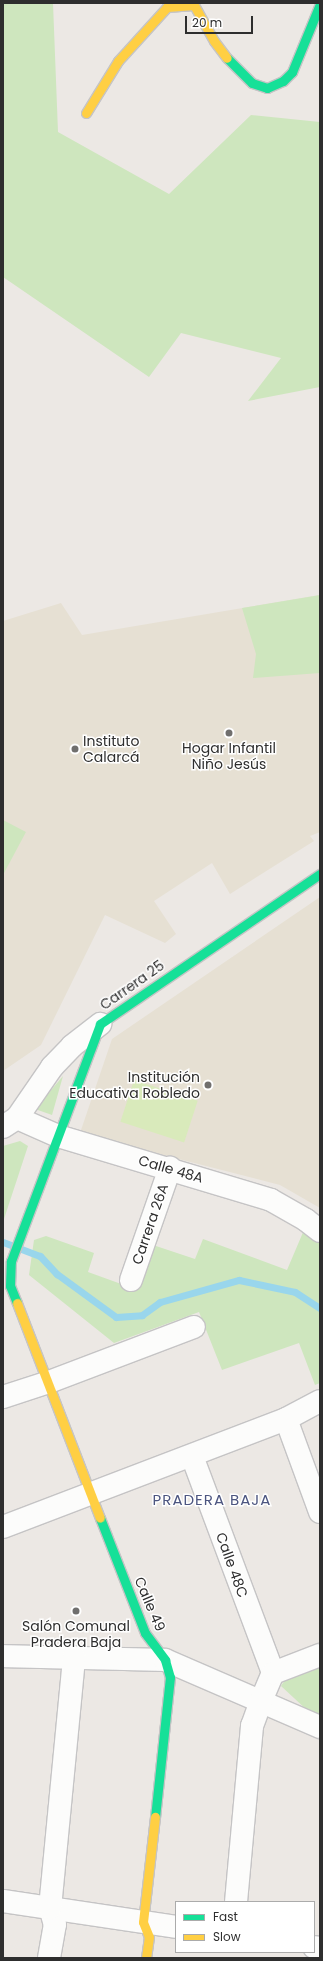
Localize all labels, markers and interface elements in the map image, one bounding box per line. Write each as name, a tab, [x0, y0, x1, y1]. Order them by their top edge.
scale bar	[187, 8, 255, 34]
text: 20 m	[192, 14, 222, 31]
marker: Hogar Infantil Niño Jesús	[224, 728, 234, 738]
place label: Instituto Calarcá	[83, 733, 139, 766]
place label: Hogar Infantil Niño Jesús	[182, 740, 276, 772]
marker: Instituto Calarcá	[70, 744, 80, 754]
street label: Carrera 25	[97, 957, 167, 1013]
place label: Institución Educativa Robledo	[69, 1069, 200, 1102]
marker: Institución Educativa Robledo	[203, 1080, 213, 1090]
street label: Calle 48A	[137, 1152, 205, 1186]
street label: Carrera 26A	[128, 1181, 172, 1267]
district label: PRADERA BAJA	[153, 1491, 271, 1509]
street label: Calle 48C	[212, 1530, 252, 1600]
street label: Calle 49	[131, 1574, 169, 1634]
marker: Salón Comunal Pradera Baja	[71, 1606, 81, 1616]
place label: Salón Comunal Pradera Baja	[22, 1618, 130, 1650]
legend	[175, 1901, 315, 1953]
text: Fast	[213, 1908, 238, 1925]
text: Slow	[213, 1928, 241, 1945]

